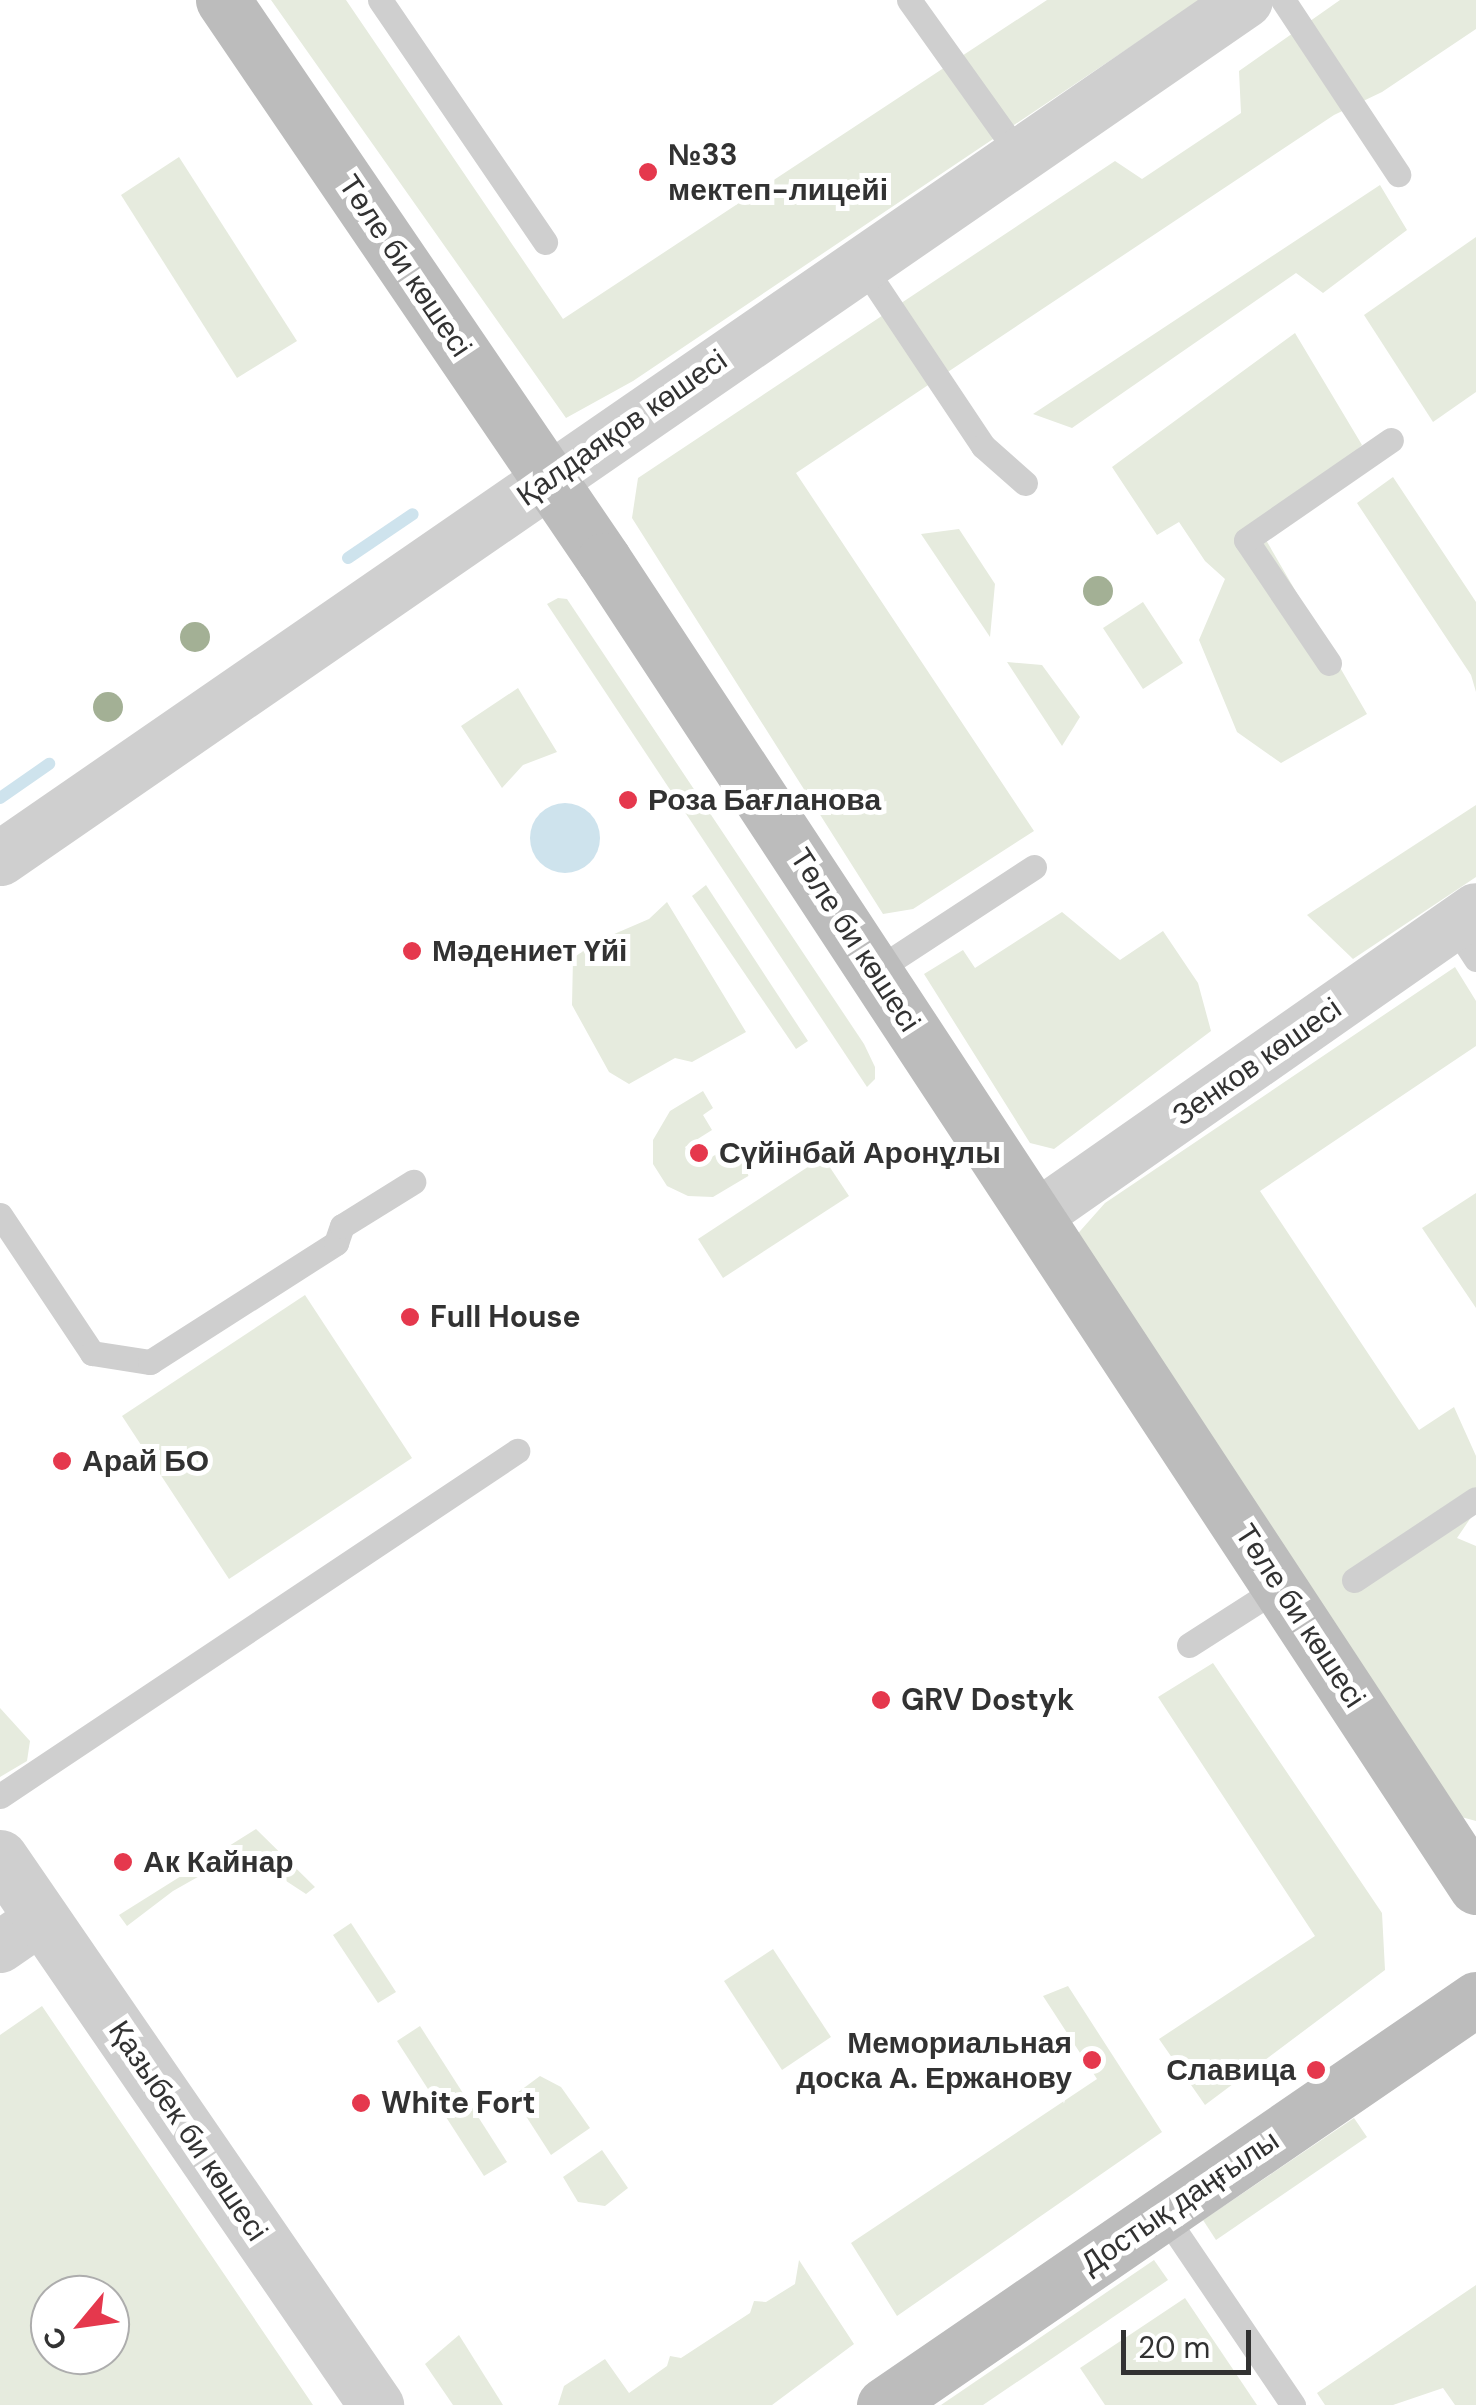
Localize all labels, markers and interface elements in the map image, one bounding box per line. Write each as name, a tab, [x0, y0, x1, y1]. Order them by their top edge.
place label: №33 мектеп-лицейі	[668, 137, 888, 208]
marker: №33 мектеп-лицейі	[637, 161, 659, 183]
street label: Төле би көшесі	[331, 168, 479, 364]
street label: Қалдаяқов көшесі	[510, 342, 734, 514]
place label: Роза Бағланова	[648, 782, 881, 818]
marker: Роза Бағланова	[617, 789, 639, 811]
street label: Төле би көшесі	[782, 842, 928, 1038]
place label: Мәдениет Үйі	[432, 933, 627, 969]
marker: Мәдениет Үйі	[401, 940, 423, 962]
street label: Зенков көшесі	[1166, 991, 1348, 1133]
place label: Сүйінбай Аронұлы	[719, 1135, 1001, 1171]
marker: Сүйінбай Аронұлы	[688, 1142, 710, 1164]
place label: Full House	[430, 1299, 580, 1335]
marker: Full House	[399, 1306, 421, 1328]
place label: Арай БО	[82, 1443, 209, 1479]
marker: Арай БО	[51, 1450, 73, 1472]
street label: Төле би көшесі	[1227, 1518, 1373, 1714]
place label: GRV Dostyk	[901, 1682, 1074, 1718]
marker: GRV Dostyk	[870, 1689, 892, 1711]
place label: Ак Кайнар	[143, 1844, 294, 1880]
marker: Ак Кайнар	[112, 1851, 134, 1873]
street label: Қазыбек би көшесі	[101, 2014, 275, 2248]
place label: Мемориальная доска А. Ержанову	[796, 2025, 1072, 2096]
marker: Мемориальная доска А. Ержанову	[1081, 2049, 1103, 2071]
place label: Славица	[1166, 2052, 1296, 2088]
marker: Славица	[1305, 2059, 1327, 2081]
place label: White Fort	[381, 2085, 535, 2121]
marker: White Fort	[350, 2092, 372, 2114]
street label: Достық даңғылы	[1074, 2122, 1286, 2282]
north arrow	[30, 2275, 130, 2375]
scale bar	[1126, 2310, 1256, 2372]
text: С	[34, 2321, 76, 2357]
text: 20 m	[1138, 2328, 1210, 2367]

